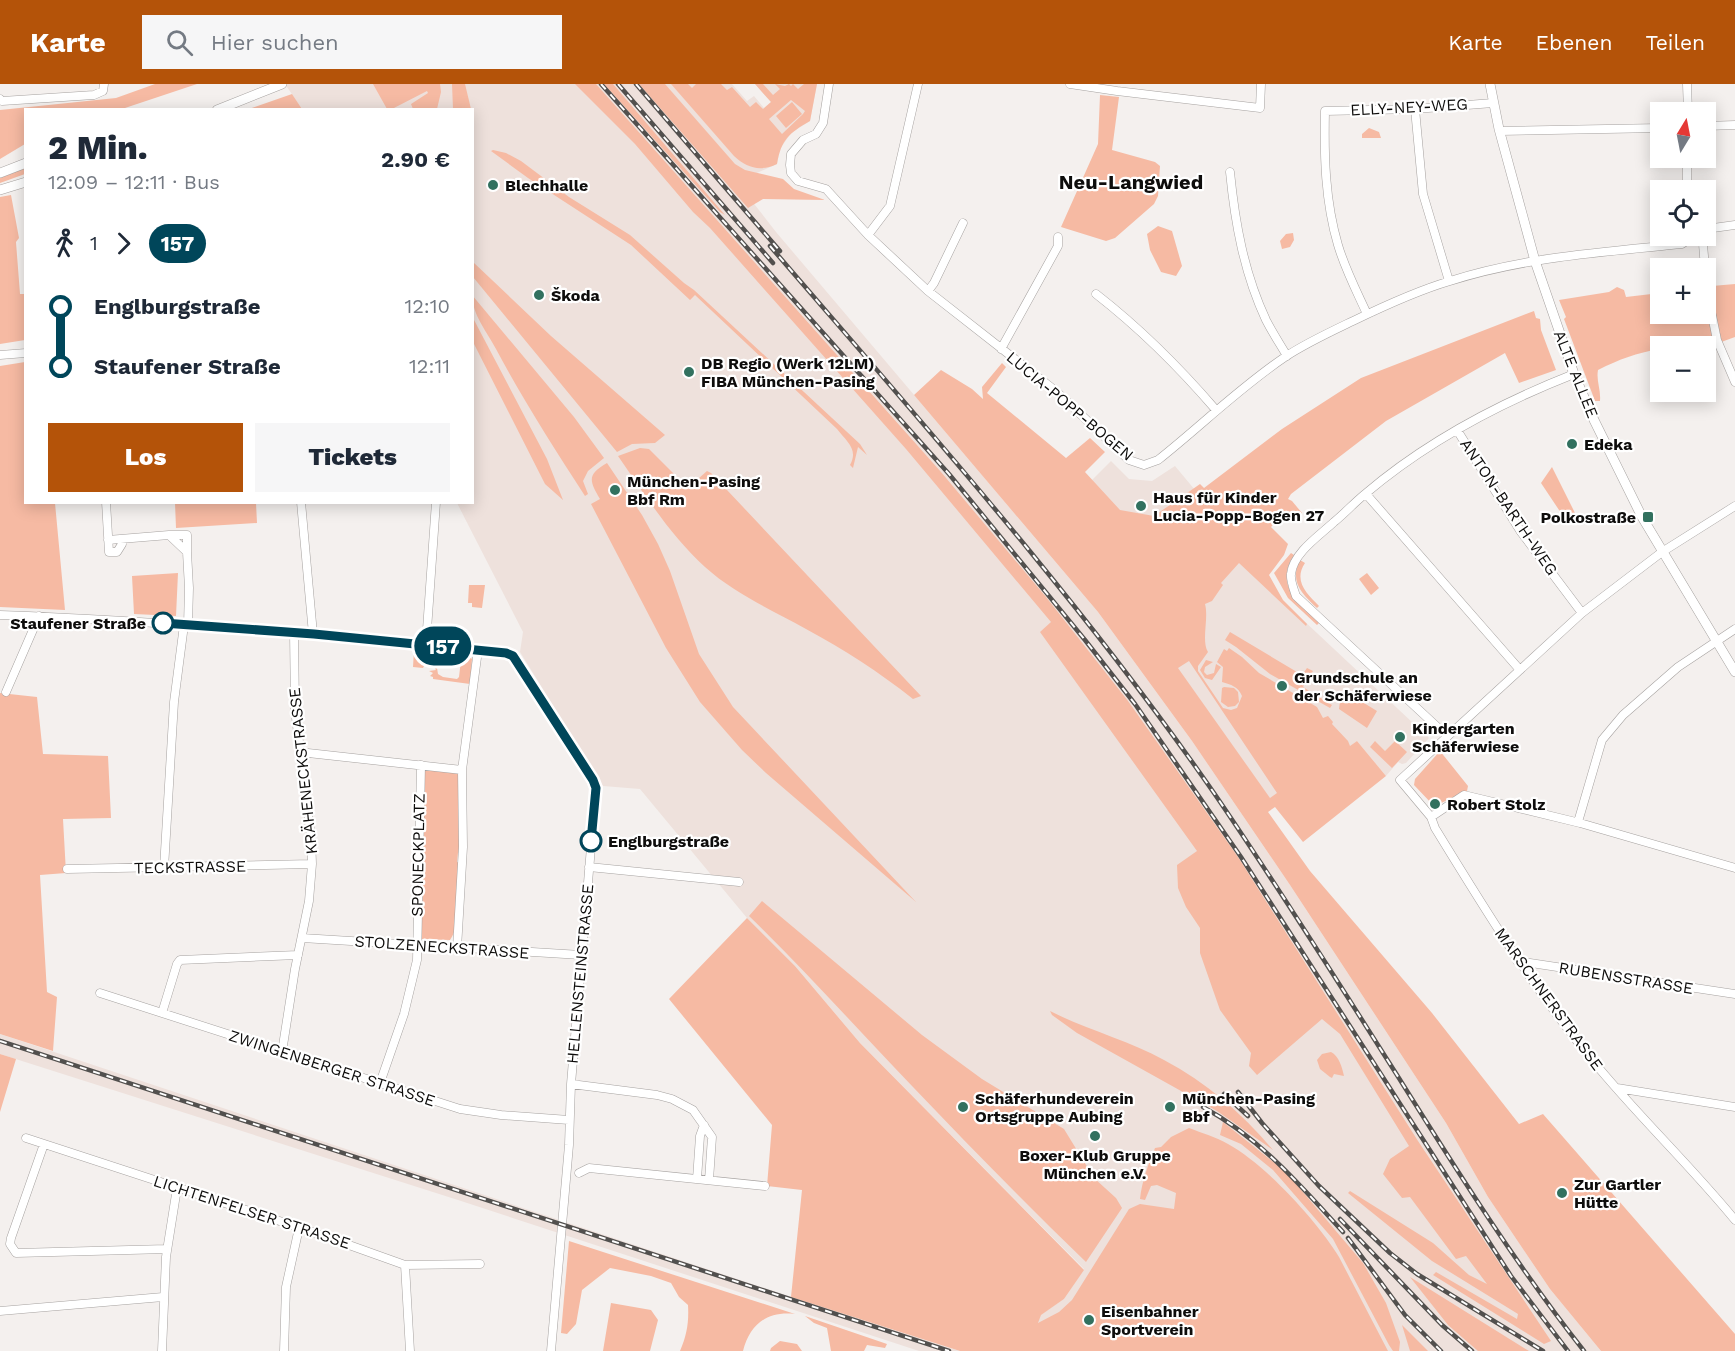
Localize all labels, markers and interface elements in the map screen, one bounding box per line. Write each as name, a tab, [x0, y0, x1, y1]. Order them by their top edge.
search box	[142, 15, 562, 69]
text: Karte	[30, 26, 106, 59]
icon: search	[163, 26, 196, 59]
text: Hier suchen	[211, 30, 339, 55]
text: Karte	[1448, 30, 1503, 55]
text: Ebenen	[1536, 30, 1612, 55]
text: Teilen	[1645, 30, 1705, 55]
street label: ELLY-NEY-WEG	[1350, 94, 1468, 120]
north arrow	[1650, 102, 1716, 168]
map controls	[1650, 102, 1716, 402]
text: 2 Min.	[48, 128, 148, 167]
text: 2.90 €	[381, 147, 450, 172]
text: 12:09 – 12:11 · Bus	[48, 170, 220, 194]
district label: Neu-Langwied	[1059, 170, 1203, 194]
place label: Blechhalle	[505, 176, 588, 195]
marker: Blechhalle	[486, 178, 500, 192]
button: locate	[1650, 180, 1716, 246]
icon: walk	[48, 227, 81, 260]
icon: forward	[107, 227, 140, 260]
text: 1	[90, 231, 98, 255]
text: 157	[161, 231, 194, 256]
button: +	[1650, 258, 1716, 324]
place label: Škoda	[551, 286, 600, 305]
marker: Škoda	[532, 288, 546, 302]
text: Englburgstraße	[94, 294, 260, 319]
text: 12:10	[404, 294, 450, 318]
street label: ALTE ALLEE	[1550, 327, 1602, 421]
button: −	[1650, 336, 1716, 402]
street label: LUCIA-POPP-BOGEN	[1003, 347, 1137, 465]
text: Staufener Straße	[94, 354, 281, 379]
text: 12:11	[409, 354, 450, 378]
place label: DB Regio (Werk 12LM) FIBA München-Pasing	[701, 354, 875, 391]
marker: DB Regio (Werk 12LM) FIBA München-Pasing	[682, 365, 696, 379]
button: Los	[48, 423, 243, 492]
button: Tickets	[255, 423, 450, 492]
street label: ANTON-BARTH-WEG	[1456, 435, 1562, 579]
place label: Edeka	[1584, 435, 1633, 454]
marker: Edeka	[1565, 437, 1579, 451]
place label: München-Pasing Bbf Rm	[627, 472, 760, 509]
marker: München-Pasing Bbf Rm	[608, 483, 622, 497]
place label: Haus für Kinder Lucia-Popp-Bogen 27	[1153, 488, 1325, 525]
marker: Haus für Kinder Lucia-Popp-Bogen 27	[1134, 499, 1148, 513]
place label: Polkostraße	[1540, 508, 1636, 527]
marker: Polkostraße	[1641, 510, 1655, 524]
marker: Staufener Straße	[152, 612, 174, 634]
place label: Staufener Straße	[10, 614, 146, 633]
line badge: 157	[408, 626, 478, 666]
text: 157	[426, 634, 460, 659]
place label: Grundschule an der Schäferwiese	[1294, 668, 1432, 705]
marker: Grundschule an der Schäferwiese	[1275, 679, 1289, 693]
street label: KRÄHENECKSTRASSE	[285, 687, 321, 855]
place label: Kindergarten Schäferwiese	[1412, 719, 1519, 756]
marker: Kindergarten Schäferwiese	[1393, 730, 1407, 744]
street label: SPONECKPLATZ	[407, 793, 429, 917]
place label: Robert Stolz	[1447, 795, 1546, 814]
marker: Robert Stolz	[1428, 797, 1442, 811]
marker: Englburgstraße	[580, 830, 602, 852]
place label: Englburgstraße	[608, 832, 729, 851]
street label: TECKSTRASSE	[134, 857, 246, 877]
street label: HELLENSTEINSTRASSE	[563, 883, 597, 1065]
street label: MARSCHNERSTRASSE	[1491, 924, 1607, 1074]
street label: STOLZENECKSTRASSE	[354, 931, 530, 963]
street label: RUBENSSTRASSE	[1557, 958, 1695, 998]
street label: ZWINGENBERGER STRASSE	[226, 1026, 438, 1110]
place label: Schäferhundeverein Ortsgruppe Aubing	[975, 1089, 1134, 1126]
place label: München-Pasing Bbf	[1182, 1089, 1315, 1126]
marker: Schäferhundeverein Ortsgruppe Aubing	[956, 1100, 970, 1114]
marker: München-Pasing Bbf	[1163, 1100, 1177, 1114]
marker: Boxer-Klub Gruppe München e.V.	[1088, 1129, 1102, 1143]
place label: Boxer-Klub Gruppe München e.V.	[1019, 1146, 1171, 1183]
street label: LICHTENFELSER STRASSE	[151, 1171, 353, 1253]
place label: Zur Gartler Hütte	[1574, 1175, 1661, 1212]
marker: Zur Gartler Hütte	[1555, 1186, 1569, 1200]
place label: Eisenbahner Sportverein	[1101, 1302, 1199, 1339]
marker: Eisenbahner Sportverein	[1082, 1313, 1096, 1327]

